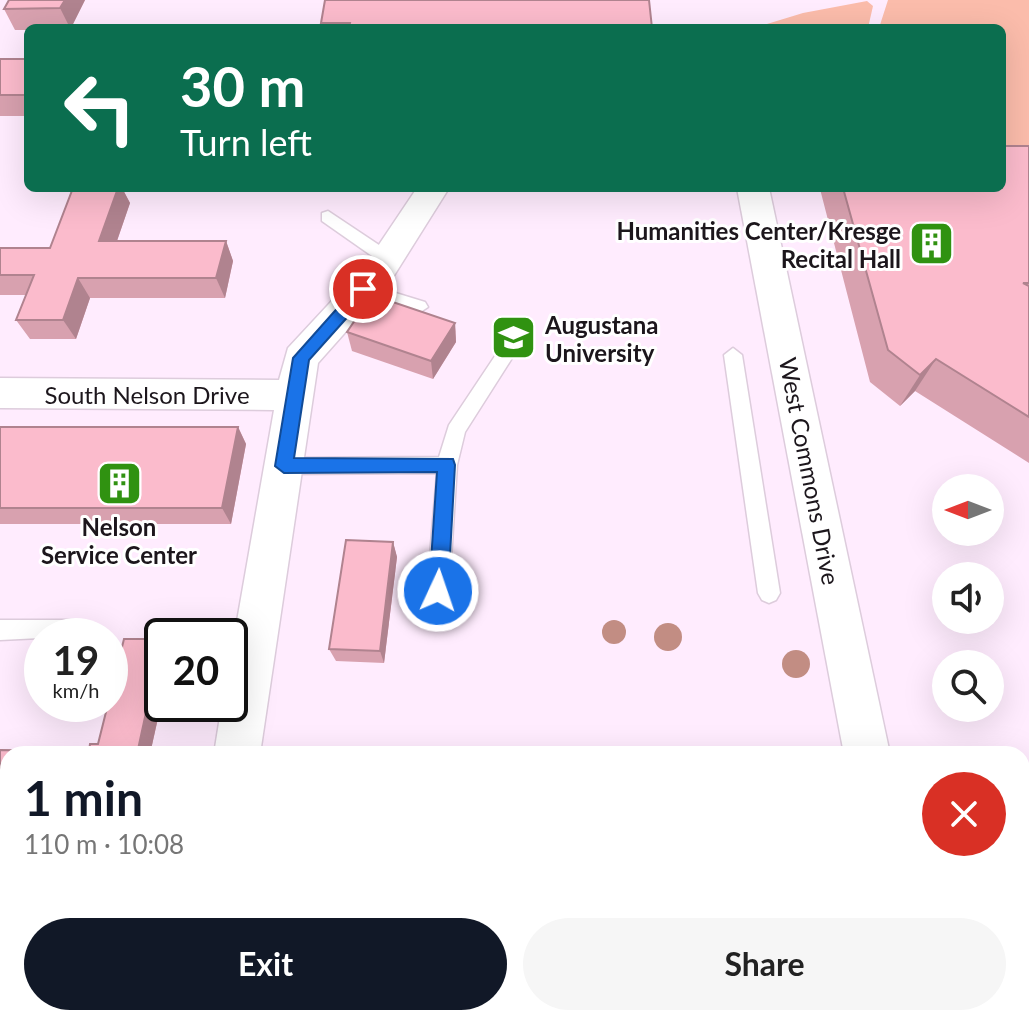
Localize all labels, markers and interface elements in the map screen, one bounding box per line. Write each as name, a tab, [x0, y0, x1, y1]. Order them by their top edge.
text: 30 m	[180, 52, 305, 119]
icon: left	[48, 56, 152, 160]
text: Turn left	[180, 120, 312, 164]
place label: Humanities Center/Kresge Recital Hall	[616, 216, 901, 273]
building icon: Humanities Center/Kresge Recital Hall	[908, 220, 956, 268]
pin	[329, 255, 397, 323]
icon: arrive	[341, 267, 385, 311]
place label: Augustana University	[544, 310, 659, 367]
school or university icon: Augustana University	[490, 314, 538, 362]
street label: West Commons Drive	[774, 355, 846, 587]
street label: South Nelson Drive	[44, 380, 250, 409]
building icon: Nelson Service Center	[95, 460, 143, 508]
north arrow	[932, 474, 1004, 546]
map controls	[932, 474, 1004, 722]
place label: Nelson Service Center	[41, 512, 197, 569]
position arrow	[396, 549, 480, 633]
button: sound	[932, 562, 1004, 634]
speed limit sign: 20	[144, 618, 248, 722]
text: 19	[53, 636, 99, 684]
button: search	[932, 650, 1004, 722]
text: km/h	[53, 678, 99, 702]
text: 1 min	[24, 769, 143, 826]
button: close	[922, 772, 1006, 856]
text: 110 m · 10:08	[24, 828, 184, 860]
button: Exit	[24, 918, 507, 1010]
button: Share	[523, 918, 1006, 1010]

